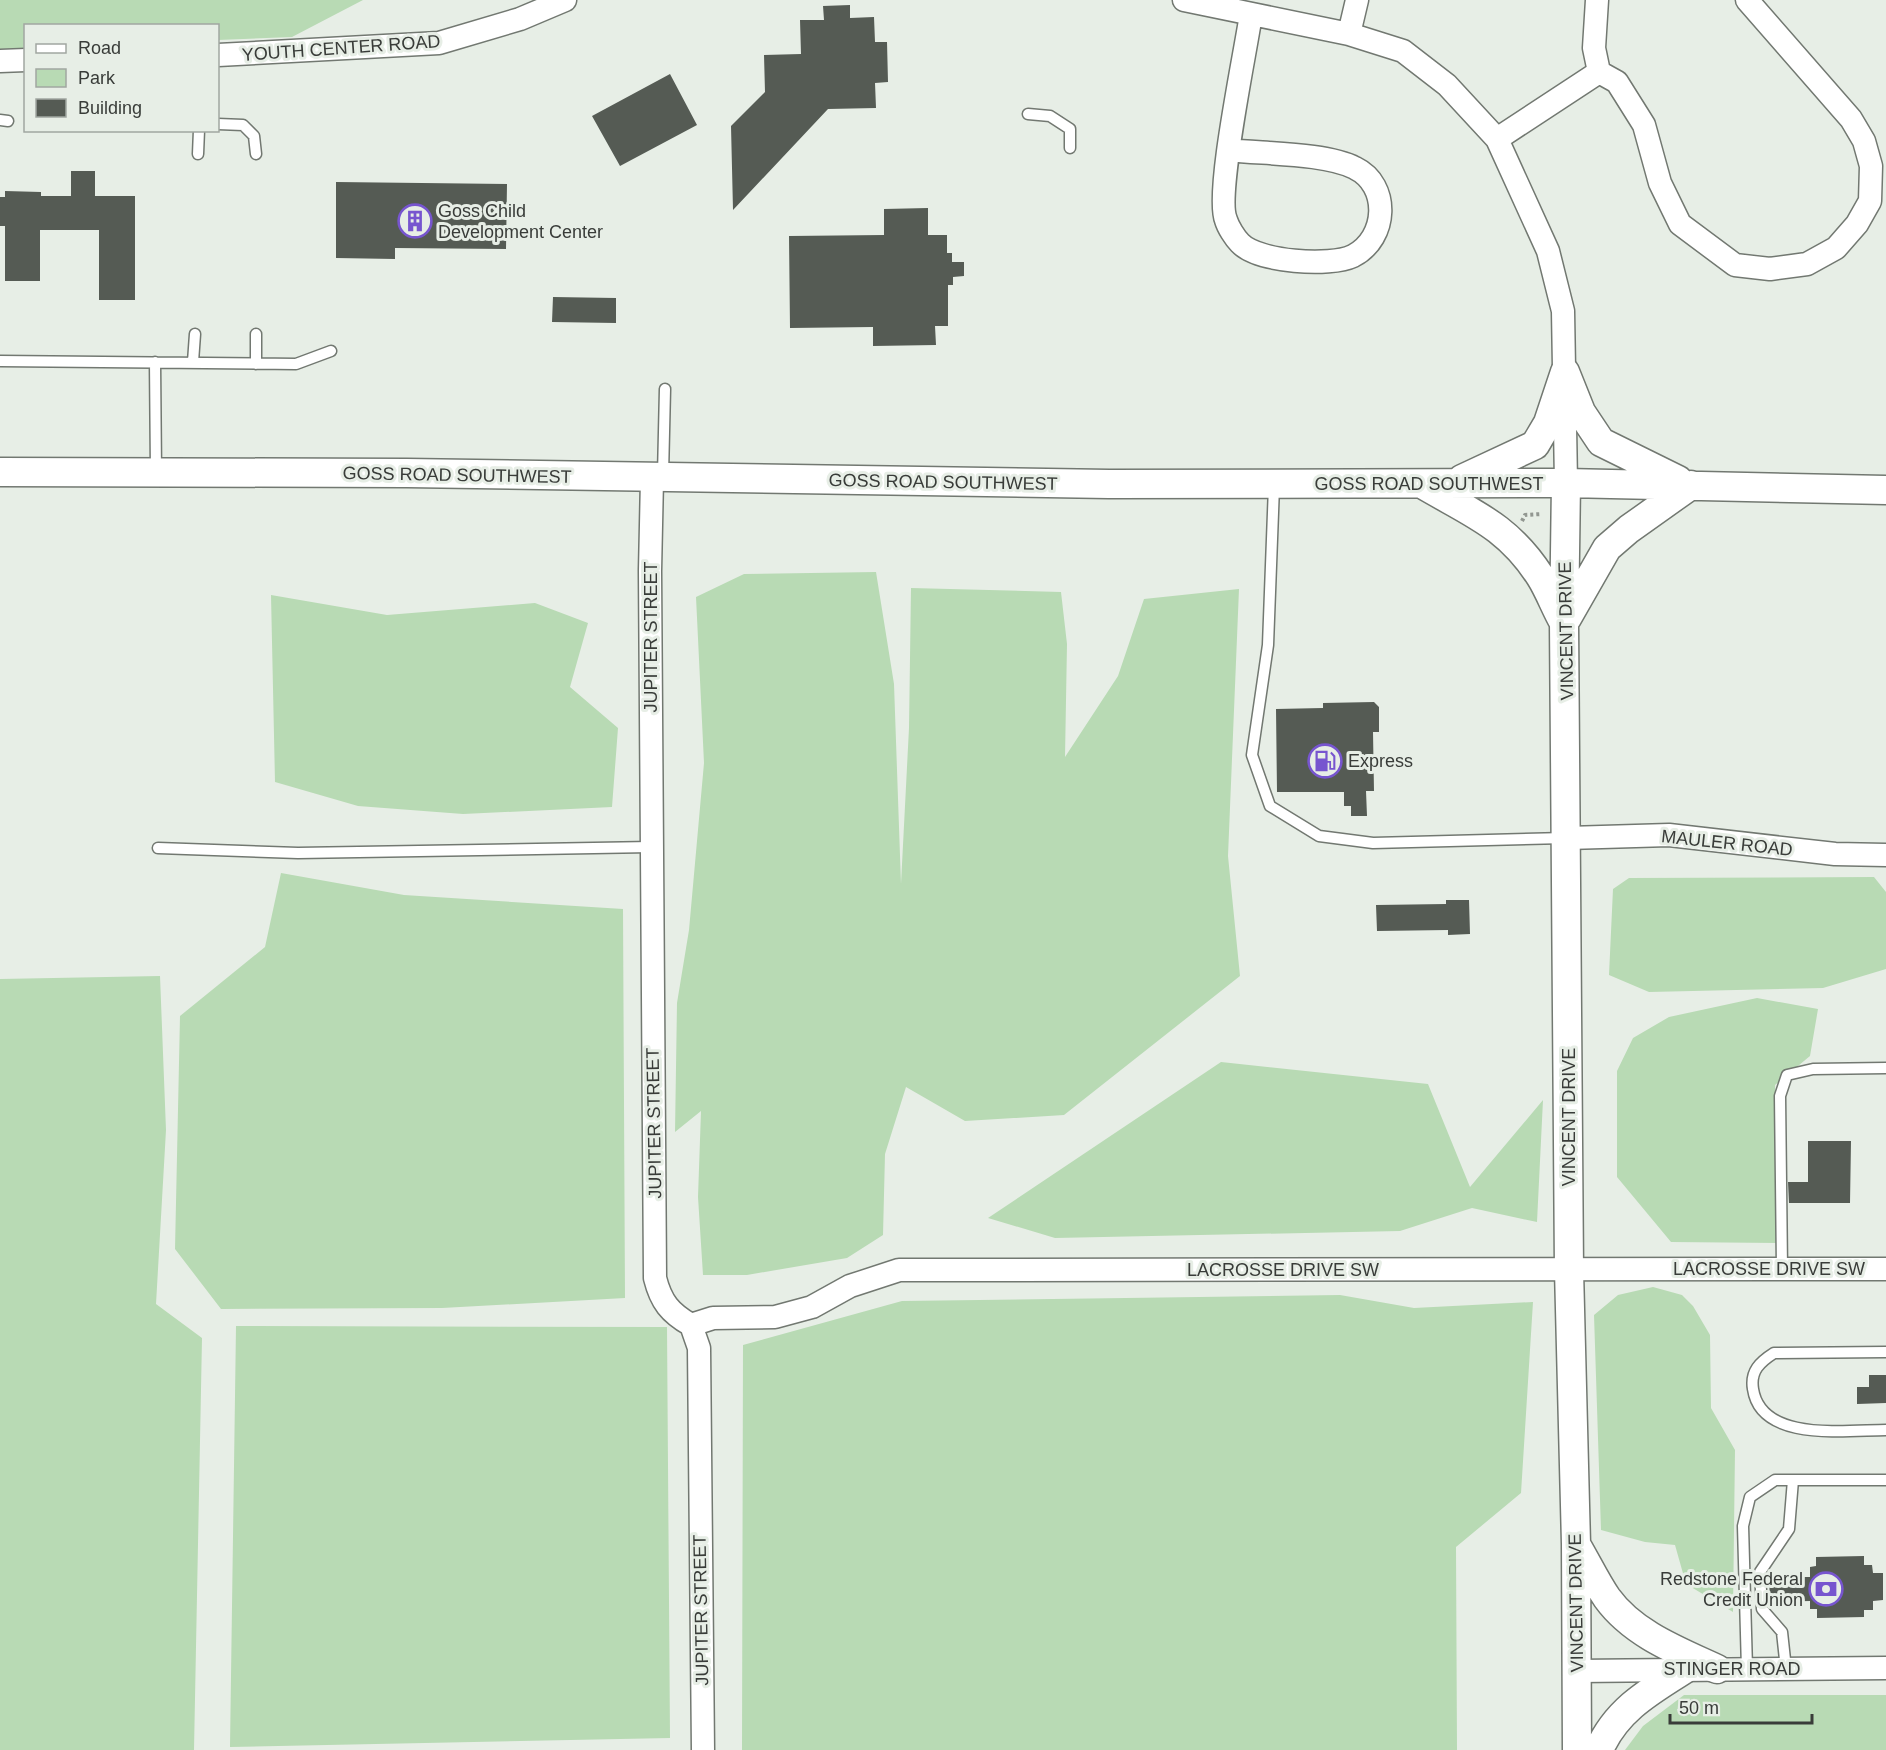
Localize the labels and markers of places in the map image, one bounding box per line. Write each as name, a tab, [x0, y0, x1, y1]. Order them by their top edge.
place label: Goss Child Development Center	[438, 201, 603, 242]
building icon: Goss Child Development Center	[397, 203, 433, 239]
fuel station icon: Express	[1307, 743, 1343, 779]
place label: Express	[1348, 751, 1413, 771]
place label: Redstone Federal Credit Union	[1660, 1569, 1803, 1610]
bank icon: Redstone Federal Credit Union	[1808, 1571, 1844, 1607]

